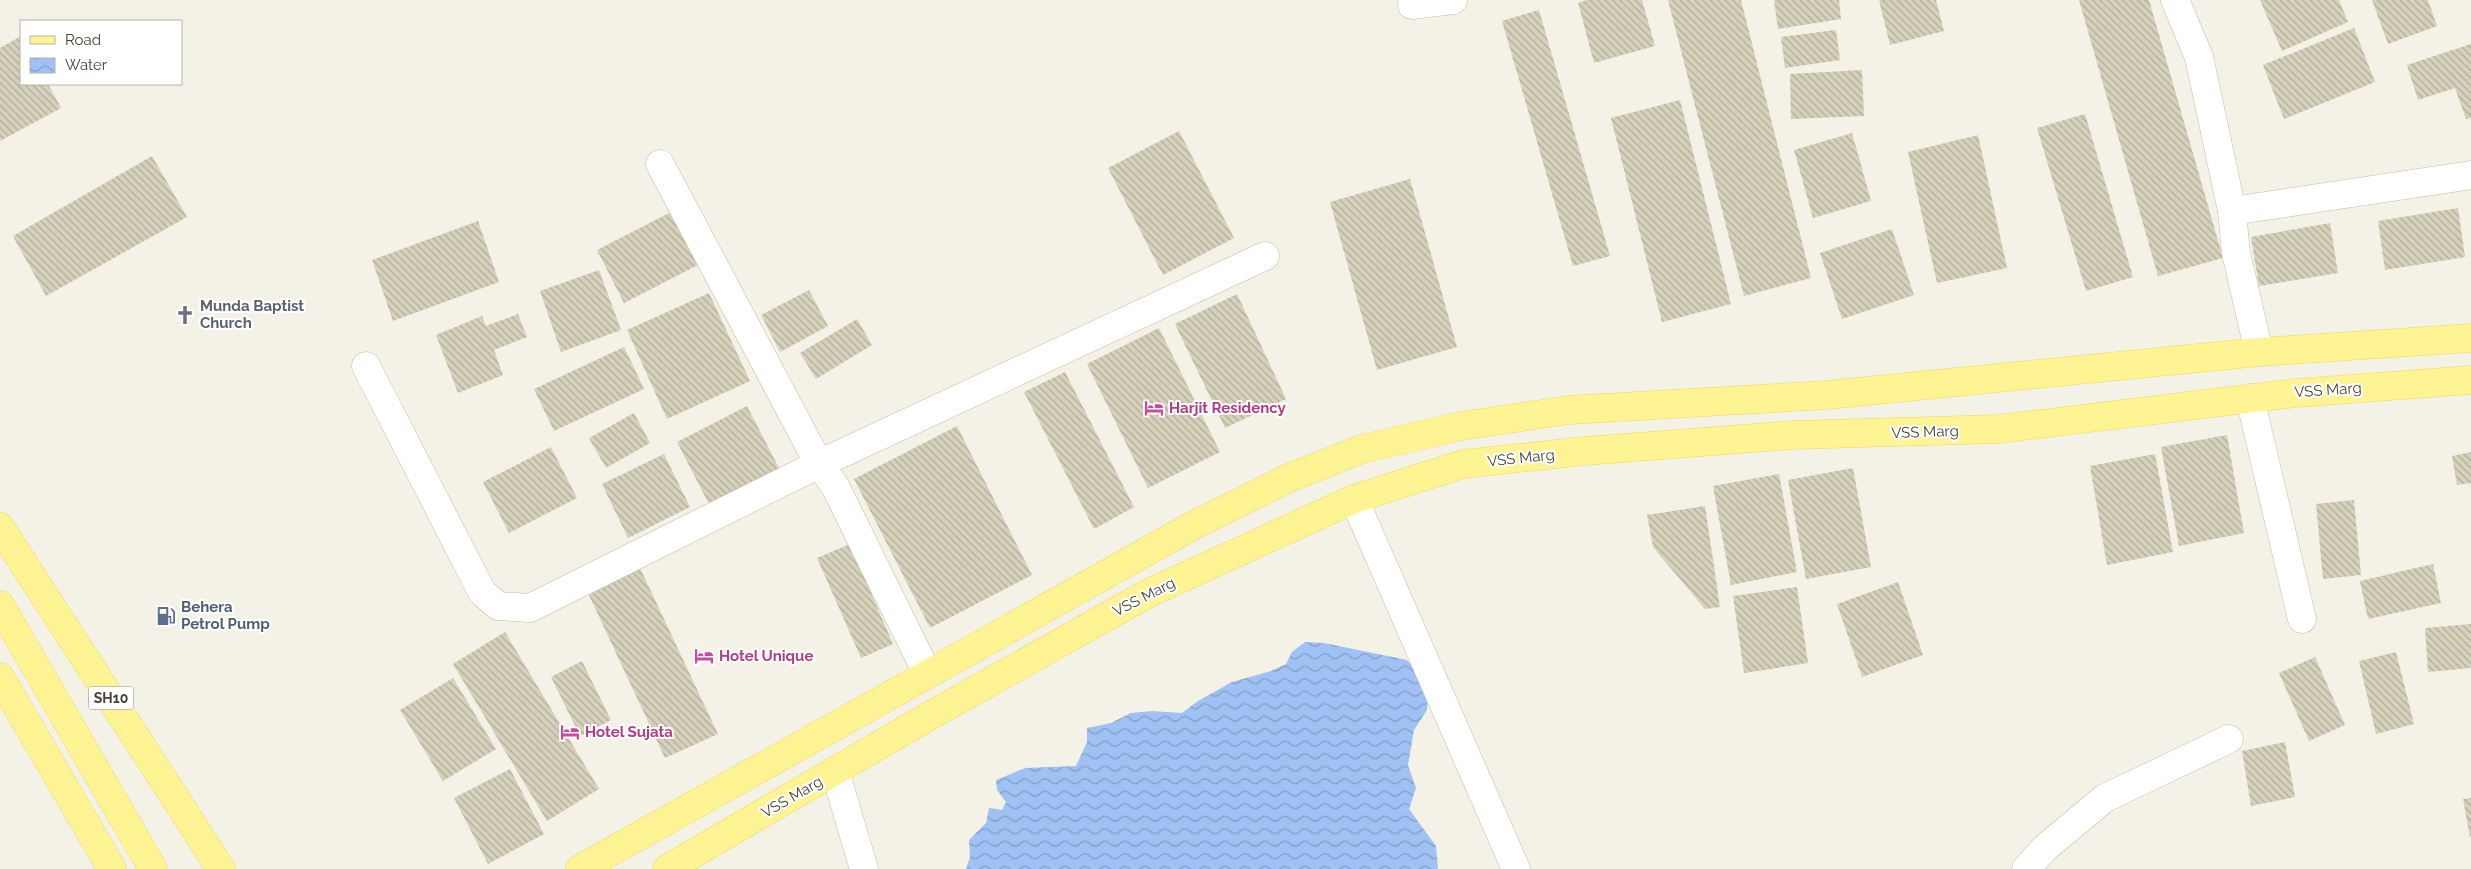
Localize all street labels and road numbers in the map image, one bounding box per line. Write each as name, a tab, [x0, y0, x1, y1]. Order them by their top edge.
street label: VSS Marg	[2294, 379, 2362, 401]
street label: VSS Marg	[1891, 422, 1959, 442]
street label: VSS Marg	[1486, 446, 1556, 470]
street label: VSS Marg	[1110, 574, 1178, 620]
road number: SH10	[88, 686, 134, 710]
street label: VSS Marg	[758, 772, 826, 822]

